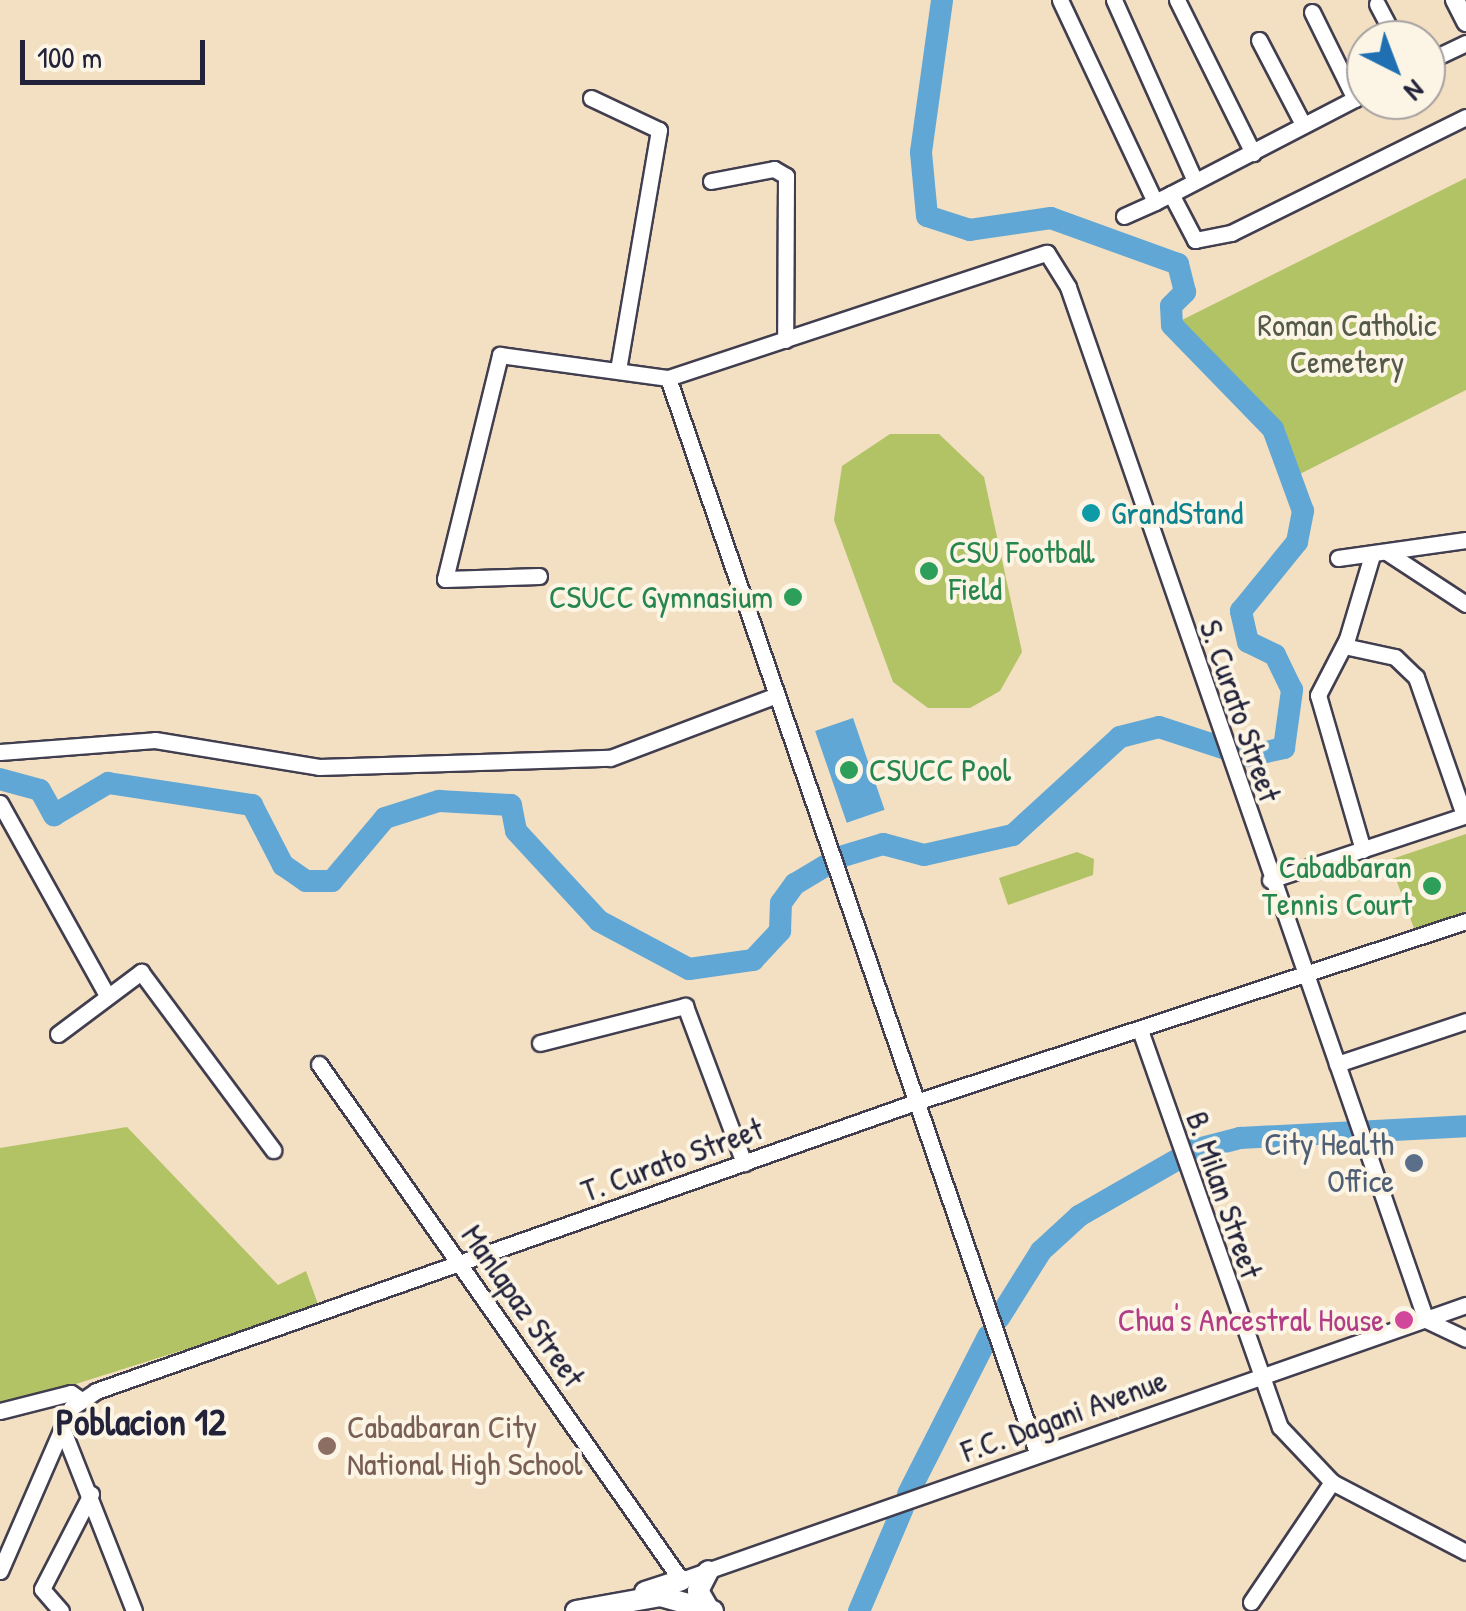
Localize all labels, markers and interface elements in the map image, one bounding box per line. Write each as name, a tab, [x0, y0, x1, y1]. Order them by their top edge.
scale bar	[25, 20, 210, 82]
north arrow	[1346, 20, 1446, 120]
text: 100 m	[37, 37, 102, 77]
text: N	[1396, 72, 1433, 110]
park label: Roman Catholic Cemetery	[1257, 307, 1437, 382]
place label: GrandStand	[1111, 494, 1243, 532]
marker: GrandStand	[1080, 502, 1102, 524]
place label: CSU Football Field	[949, 534, 1095, 609]
marker: CSU Football Field	[918, 560, 940, 582]
place label: CSUCC Gymnasium	[549, 578, 773, 616]
marker: CSUCC Gymnasium	[782, 586, 804, 608]
street label: S. Curato Street	[1191, 615, 1289, 807]
place label: CSUCC Pool	[869, 751, 1011, 789]
marker: CSUCC Pool	[838, 759, 860, 781]
place label: Cabadbaran Tennis Court	[1262, 849, 1412, 924]
marker: Cabadbaran Tennis Court	[1421, 875, 1443, 897]
street label: B. Milan Street	[1178, 1106, 1270, 1284]
street label: T. Curato Street	[576, 1109, 768, 1211]
place label: City Health Office	[1264, 1126, 1394, 1201]
marker: City Health Office	[1403, 1152, 1425, 1174]
street label: Manlapaz Street	[453, 1218, 593, 1394]
place label: Chua's Ancestral House	[1118, 1301, 1384, 1339]
marker: Chua's Ancestral House	[1393, 1309, 1415, 1331]
street label: F.C. Dagani Avenue	[956, 1361, 1172, 1471]
district label: Poblacion 12	[56, 1399, 226, 1445]
place label: Cabadbaran City National High School	[347, 1409, 583, 1484]
marker: Cabadbaran City National High School	[316, 1435, 338, 1457]

